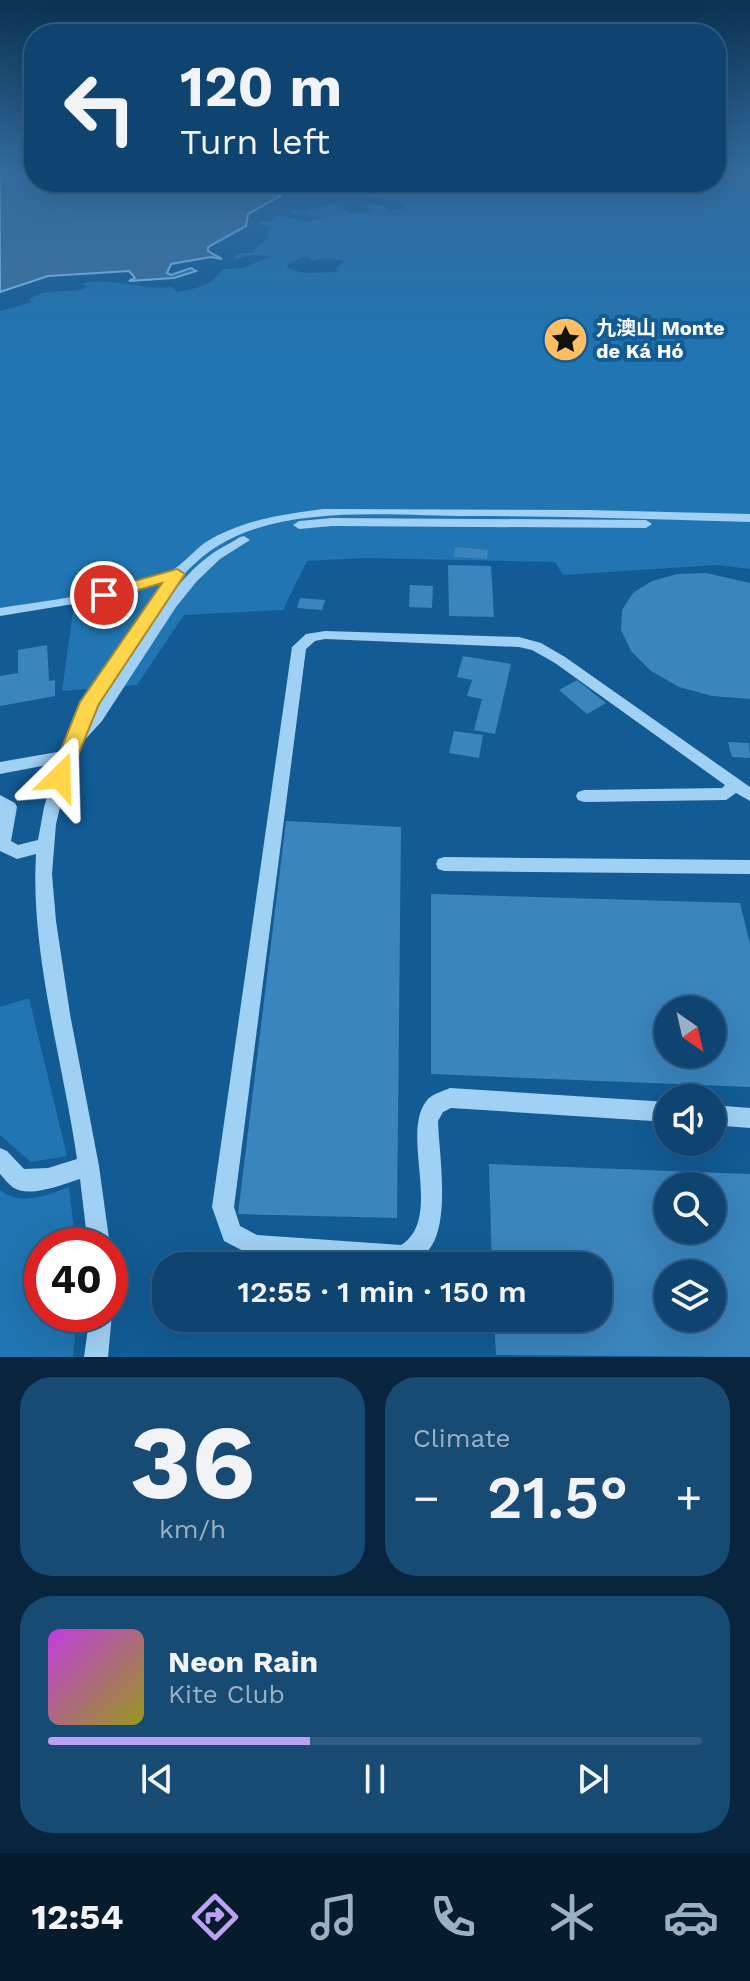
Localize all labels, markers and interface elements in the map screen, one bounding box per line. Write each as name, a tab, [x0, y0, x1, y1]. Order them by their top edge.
text: 120 m	[180, 54, 342, 120]
icon: left	[48, 56, 152, 160]
text: Turn left	[180, 121, 330, 163]
place icon: 九澳山 Monte de Ká Hó	[541, 316, 589, 364]
place label: 九澳山 Monte de Ká Hó	[596, 316, 725, 363]
pin	[70, 561, 138, 629]
icon: arrive	[82, 573, 126, 617]
position arrow	[18, 735, 102, 819]
north arrow	[654, 996, 726, 1068]
map controls	[654, 996, 726, 1332]
button: sound	[654, 1084, 726, 1156]
button: search	[654, 1172, 726, 1244]
speed limit sign: 40	[24, 1228, 128, 1332]
button: layers	[654, 1260, 726, 1332]
text: 12:55 · 1 min · 150 m	[237, 1274, 527, 1309]
text: 36	[130, 1401, 255, 1523]
text: Climate	[413, 1423, 511, 1453]
text: 21.5°	[487, 1462, 628, 1533]
text: −	[413, 1472, 440, 1524]
text: +	[675, 1472, 702, 1524]
text: km/h	[159, 1514, 226, 1544]
text: Neon Rain	[168, 1644, 318, 1679]
text: Kite Club	[168, 1679, 285, 1709]
icon: previous	[135, 1757, 179, 1801]
icon: pause	[353, 1757, 397, 1801]
icon: next	[571, 1757, 615, 1801]
icon: directions	[187, 1889, 243, 1945]
icon: music	[306, 1889, 362, 1945]
icon: phone	[425, 1889, 481, 1945]
icon: climate	[544, 1889, 600, 1945]
icon: car	[663, 1889, 719, 1945]
text: 12:54	[31, 1896, 124, 1938]

